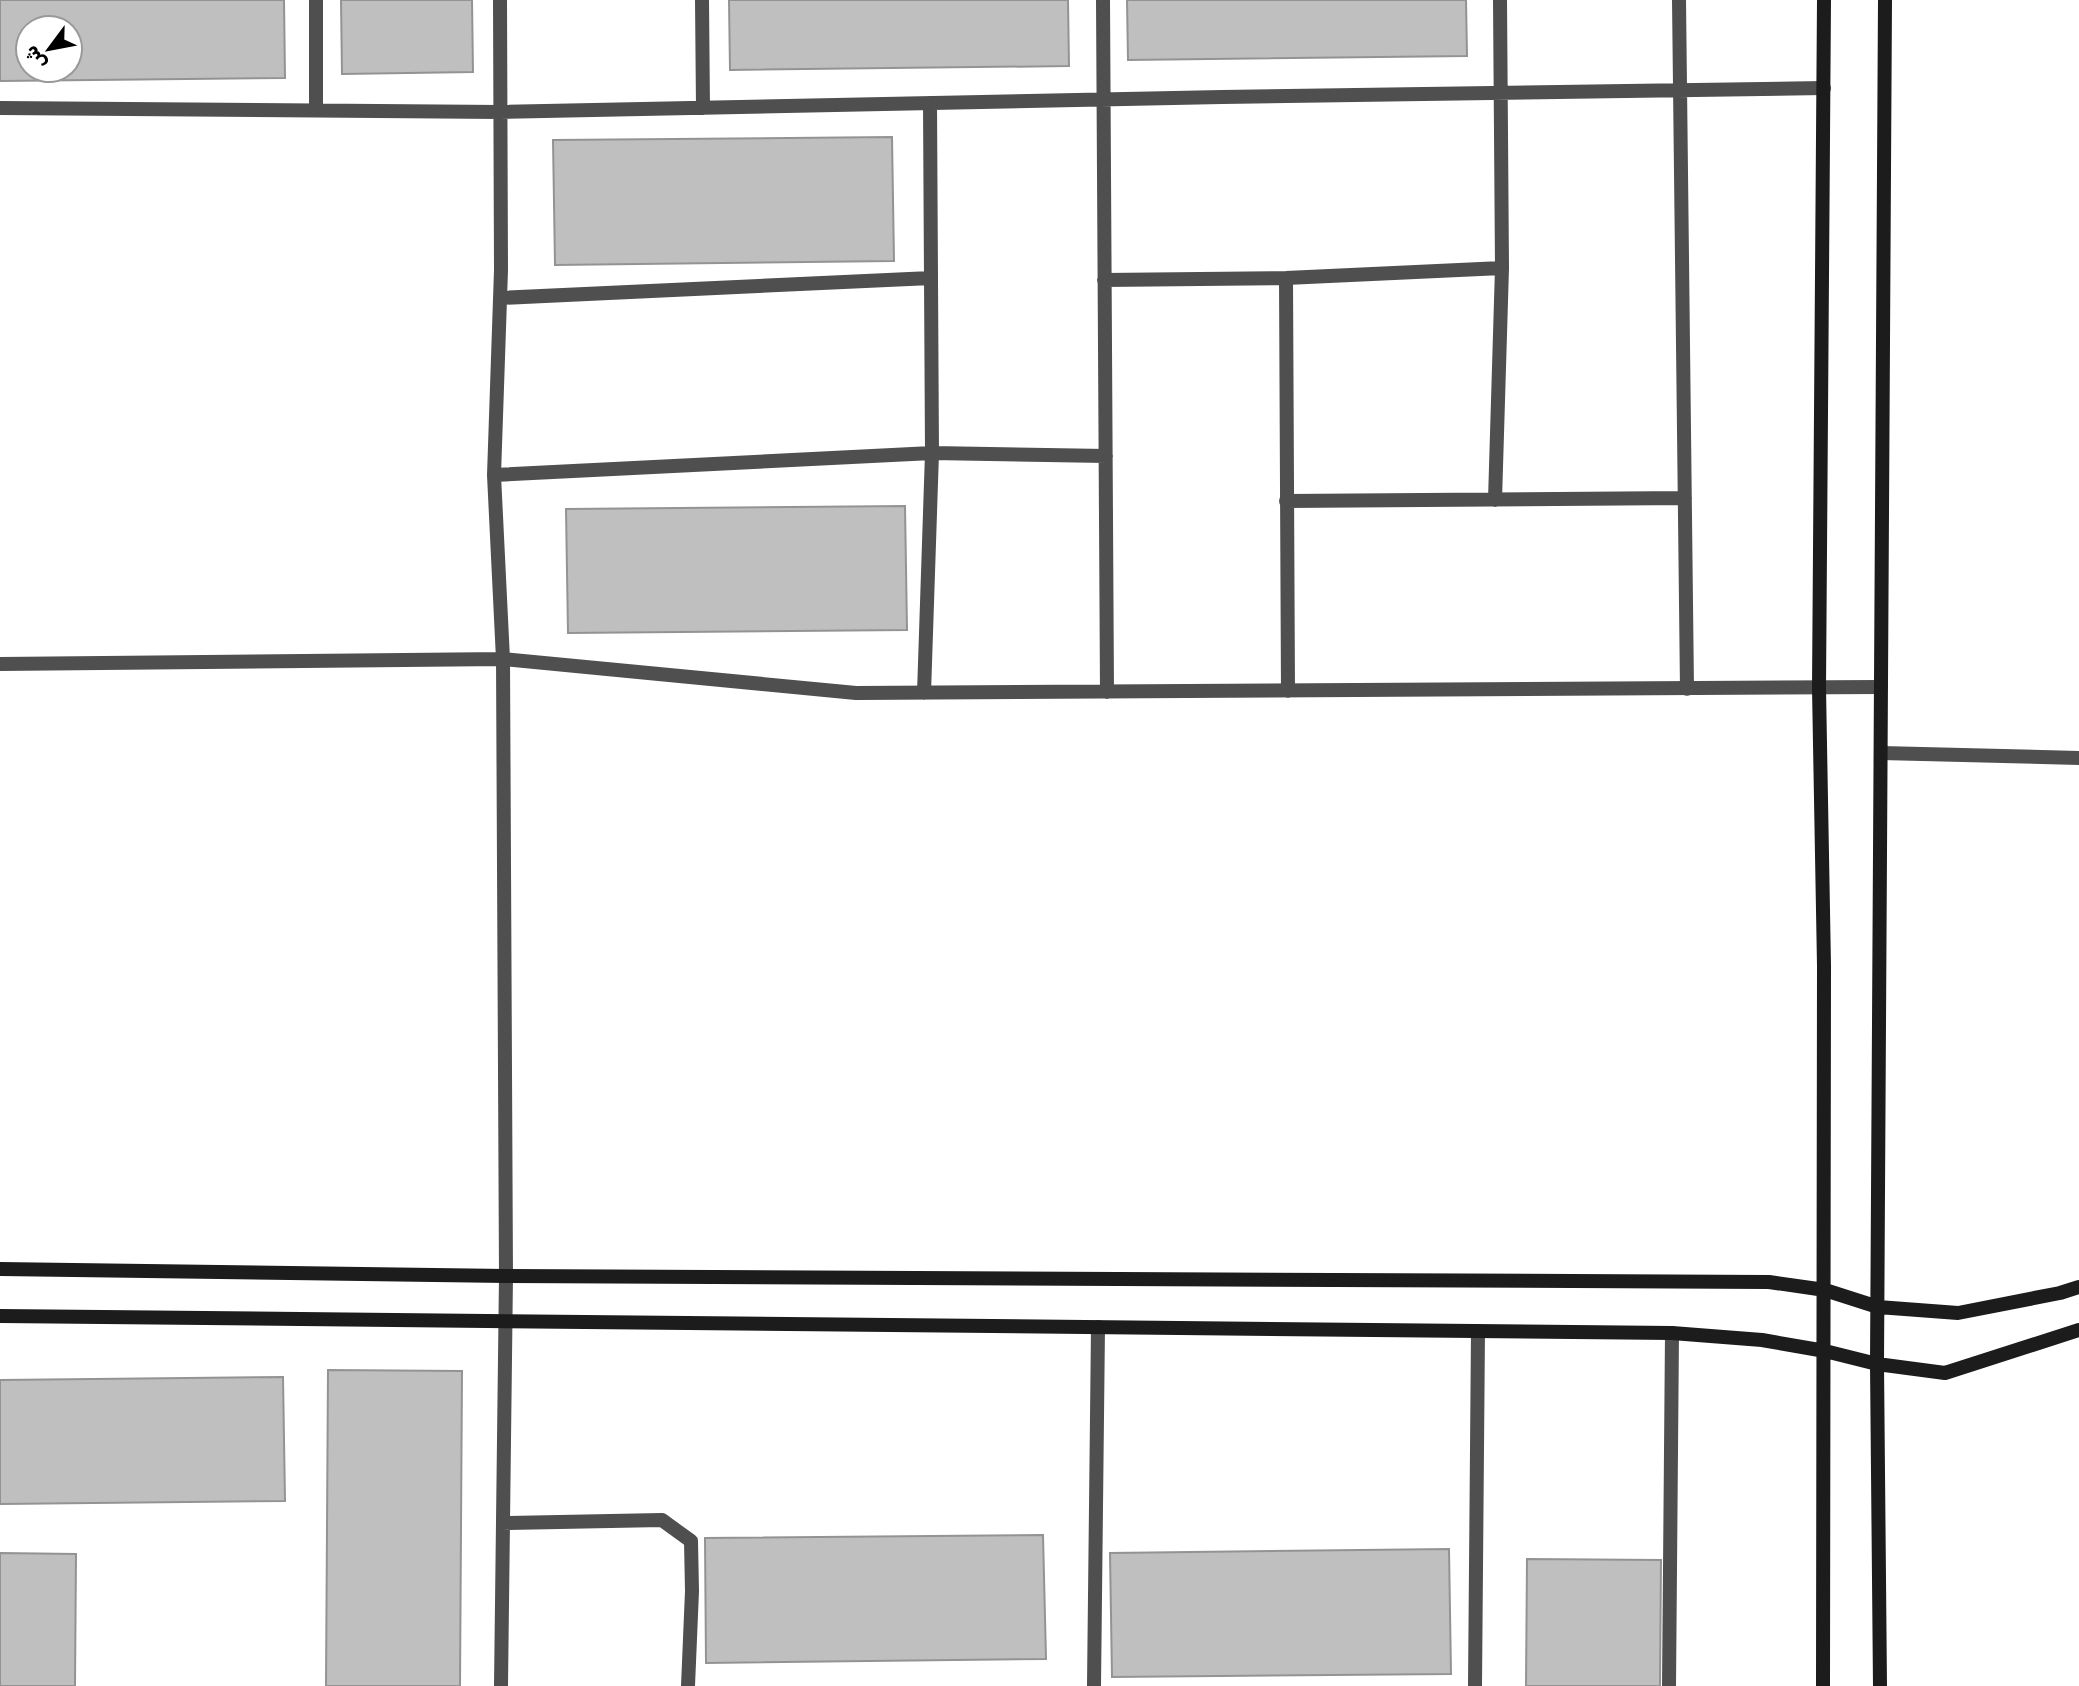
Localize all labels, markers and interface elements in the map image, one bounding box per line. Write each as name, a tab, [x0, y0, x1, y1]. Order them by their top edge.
north arrow	[14, 14, 84, 84]
text: ش	[19, 41, 51, 74]

